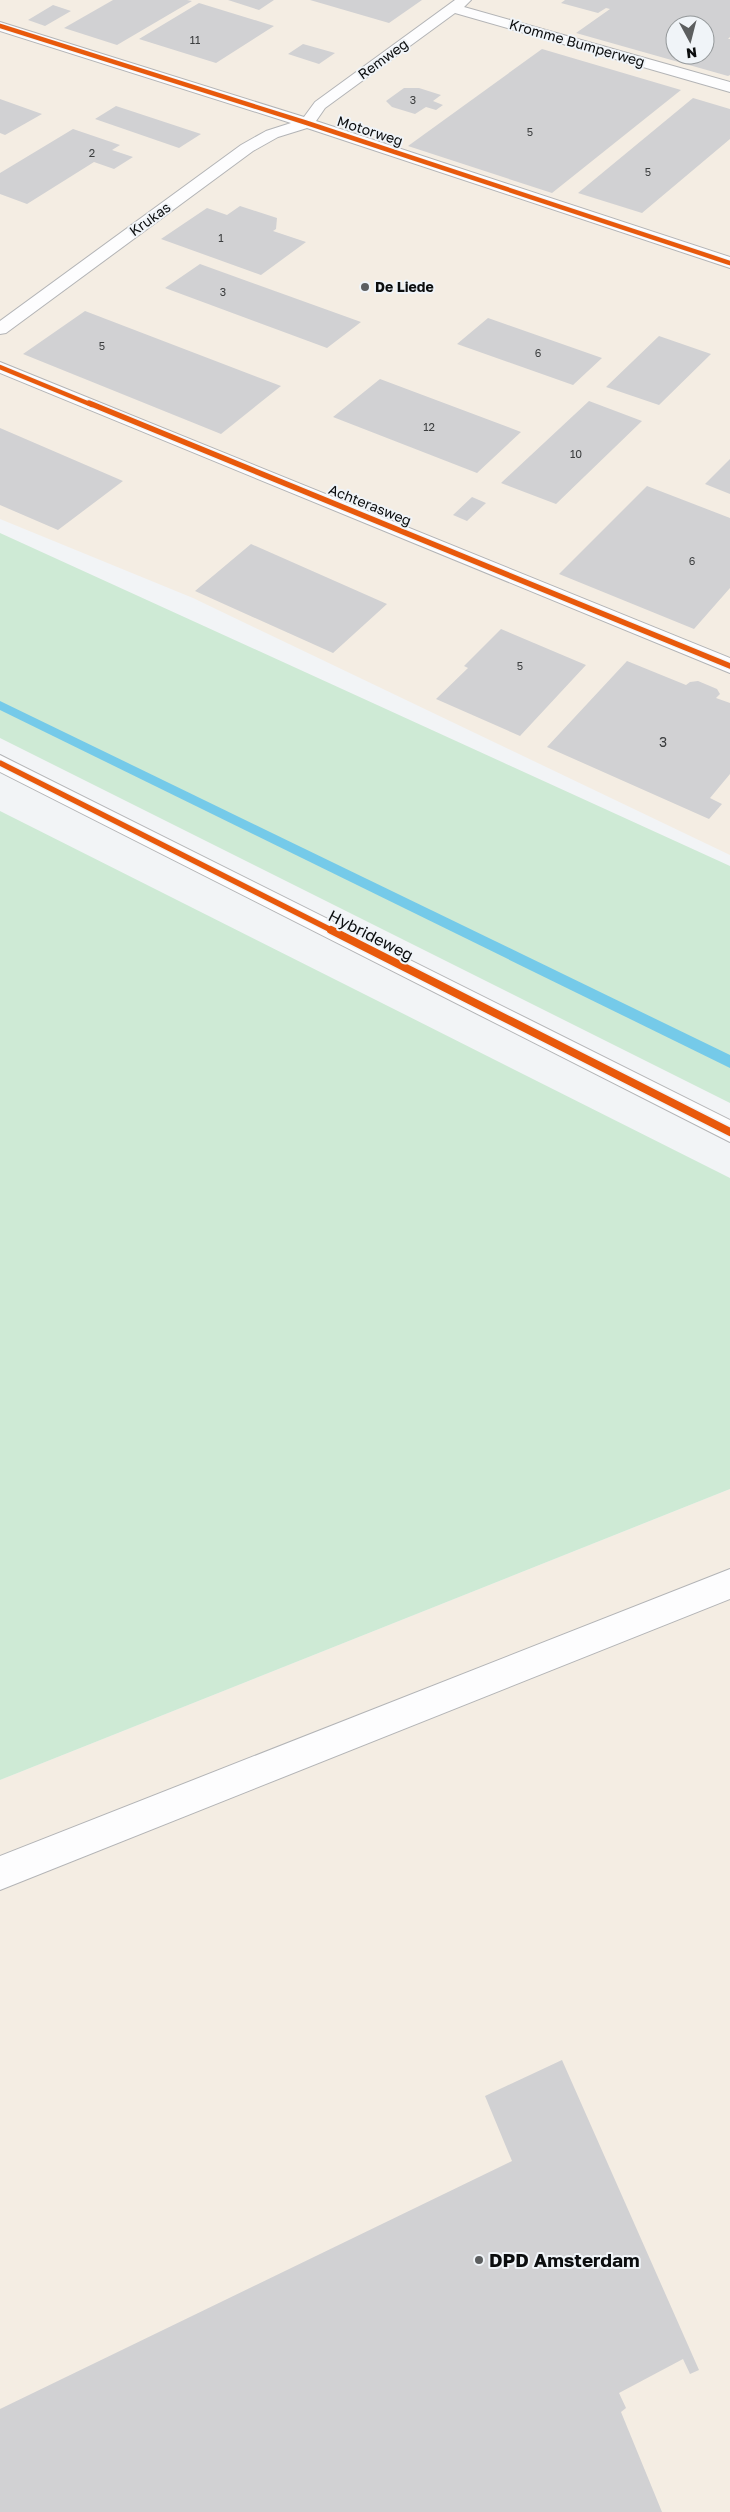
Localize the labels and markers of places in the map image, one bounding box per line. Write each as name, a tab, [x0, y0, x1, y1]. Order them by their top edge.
place label: De Liede	[375, 278, 434, 295]
marker: De Liede	[359, 281, 371, 293]
place label: DPD Amsterdam	[489, 2248, 640, 2271]
marker: DPD Amsterdam	[473, 2254, 485, 2266]

